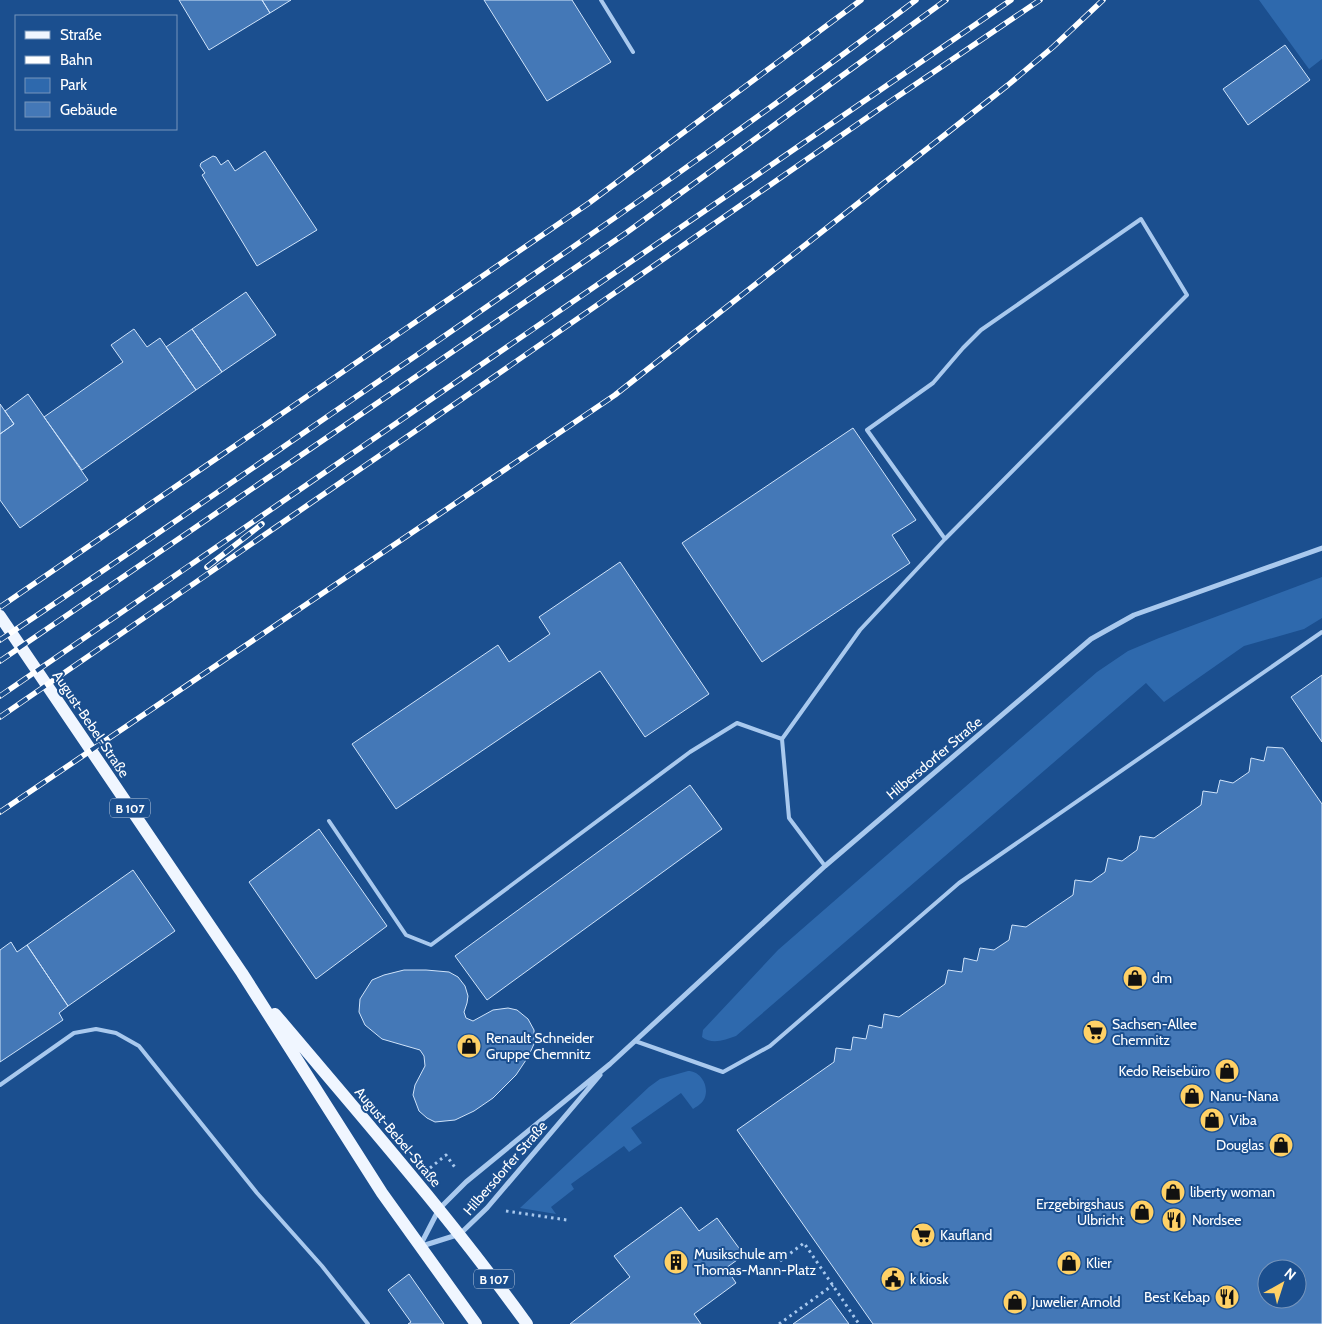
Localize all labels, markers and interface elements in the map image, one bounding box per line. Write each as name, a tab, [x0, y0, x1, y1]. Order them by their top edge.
legend	[15, 15, 178, 130]
text: Straße	[60, 26, 102, 44]
text: Bahn	[60, 51, 93, 69]
text: Park	[60, 76, 87, 94]
text: Gebäude	[60, 101, 117, 119]
street label: August-Bebel-Straße	[49, 667, 133, 781]
street label: Hilbersdorfer Straße	[883, 713, 985, 803]
road number: B 107	[110, 798, 150, 818]
shop icon: dm	[1122, 965, 1148, 991]
place label: dm	[1152, 969, 1172, 987]
place label: Sachsen-Allee Chemnitz	[1112, 1015, 1197, 1049]
supermarket icon: Sachsen-Allee Chemnitz	[1082, 1019, 1108, 1045]
place label: Renault Schneider Gruppe Chemnitz	[486, 1029, 594, 1063]
shop icon: Renault Schneider Gruppe Chemnitz	[456, 1033, 482, 1059]
shop icon: Kedo Reisebüro	[1214, 1058, 1240, 1084]
place label: Kedo Reisebüro	[1118, 1062, 1210, 1080]
street label: August-Bebel-Straße	[351, 1083, 445, 1191]
shop icon: Nanu-Nana	[1179, 1083, 1205, 1109]
place label: Nanu-Nana	[1210, 1087, 1279, 1105]
shop icon: Viba	[1199, 1107, 1225, 1133]
place label: Viba	[1230, 1111, 1257, 1129]
street label: Hilbersdorfer Straße	[459, 1117, 551, 1219]
shop icon: Douglas	[1268, 1132, 1294, 1158]
place label: Douglas	[1216, 1136, 1264, 1154]
shop icon: liberty woman	[1160, 1179, 1186, 1205]
place label: liberty woman	[1190, 1183, 1275, 1201]
place label: Erzgebirgshaus Ulbricht	[1036, 1195, 1124, 1229]
shop icon: Erzgebirgshaus Ulbricht	[1129, 1199, 1155, 1225]
restaurant icon: Nordsee	[1161, 1207, 1187, 1233]
place label: Nordsee	[1192, 1211, 1242, 1229]
supermarket icon: Kaufland	[910, 1222, 936, 1248]
place label: Kaufland	[940, 1226, 992, 1244]
place label: Musikschule am Thomas-Mann-Platz	[694, 1245, 817, 1279]
building icon: Musikschule am Thomas-Mann-Platz	[663, 1249, 689, 1275]
shop icon: Klier	[1056, 1250, 1082, 1276]
place label: Klier	[1086, 1254, 1112, 1272]
north arrow	[1257, 1259, 1307, 1309]
text: N	[1281, 1264, 1300, 1284]
public building icon: k kiosk	[880, 1266, 906, 1292]
road number: B 107	[474, 1270, 514, 1288]
place label: k kiosk	[910, 1270, 949, 1288]
restaurant icon: Best Kebap	[1214, 1284, 1240, 1310]
place label: Best Kebap	[1144, 1288, 1210, 1306]
shop icon: Juwelier Arnold	[1002, 1289, 1028, 1315]
place label: Juwelier Arnold	[1031, 1293, 1121, 1311]

